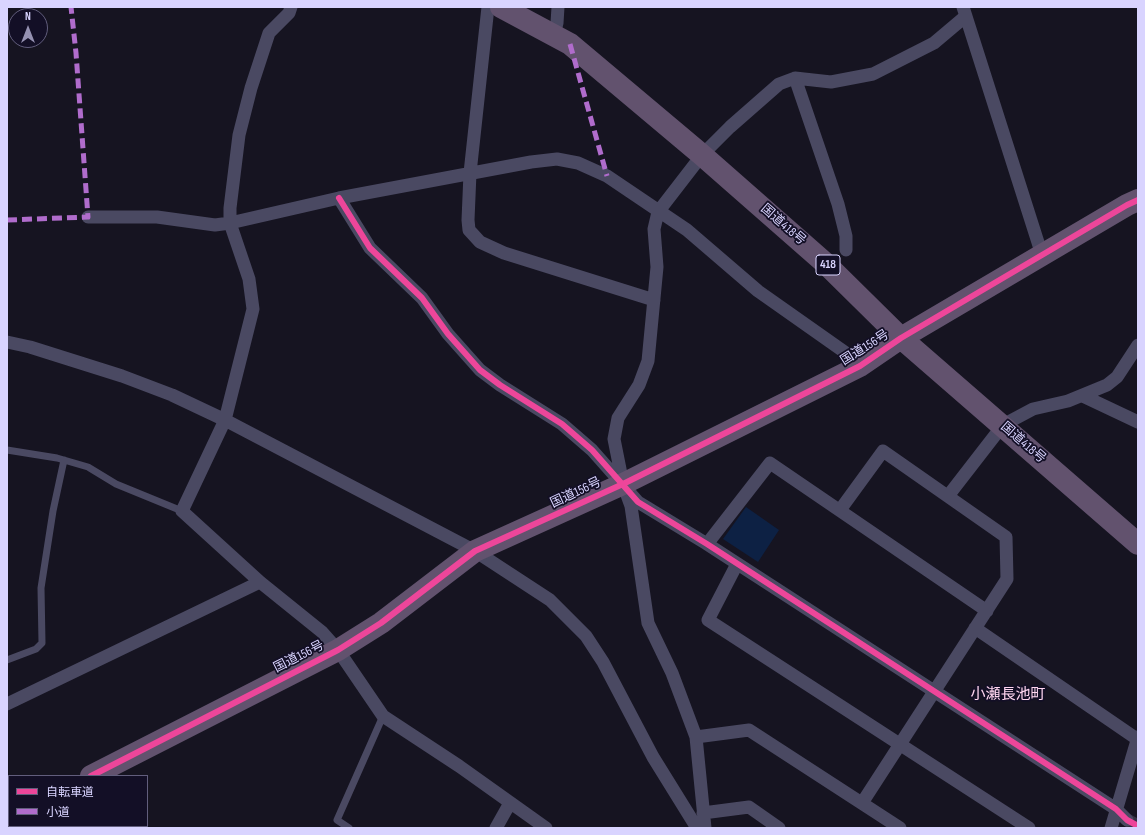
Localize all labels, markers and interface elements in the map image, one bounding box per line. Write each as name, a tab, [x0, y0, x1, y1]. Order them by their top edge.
north arrow	[8, 8, 48, 48]
text: N	[25, 10, 31, 23]
street label: 国道418号	[757, 201, 809, 249]
road number: 418	[816, 255, 840, 275]
street label: 国道156号	[838, 327, 892, 369]
street label: 国道418号	[997, 419, 1049, 467]
street label: 国道156号	[548, 474, 604, 512]
street label: 国道156号	[271, 638, 327, 676]
district label: 小瀬長池町	[971, 686, 1045, 704]
legend	[8, 775, 148, 827]
text: 自転車道	[46, 785, 94, 800]
text: 小道	[46, 805, 70, 820]

